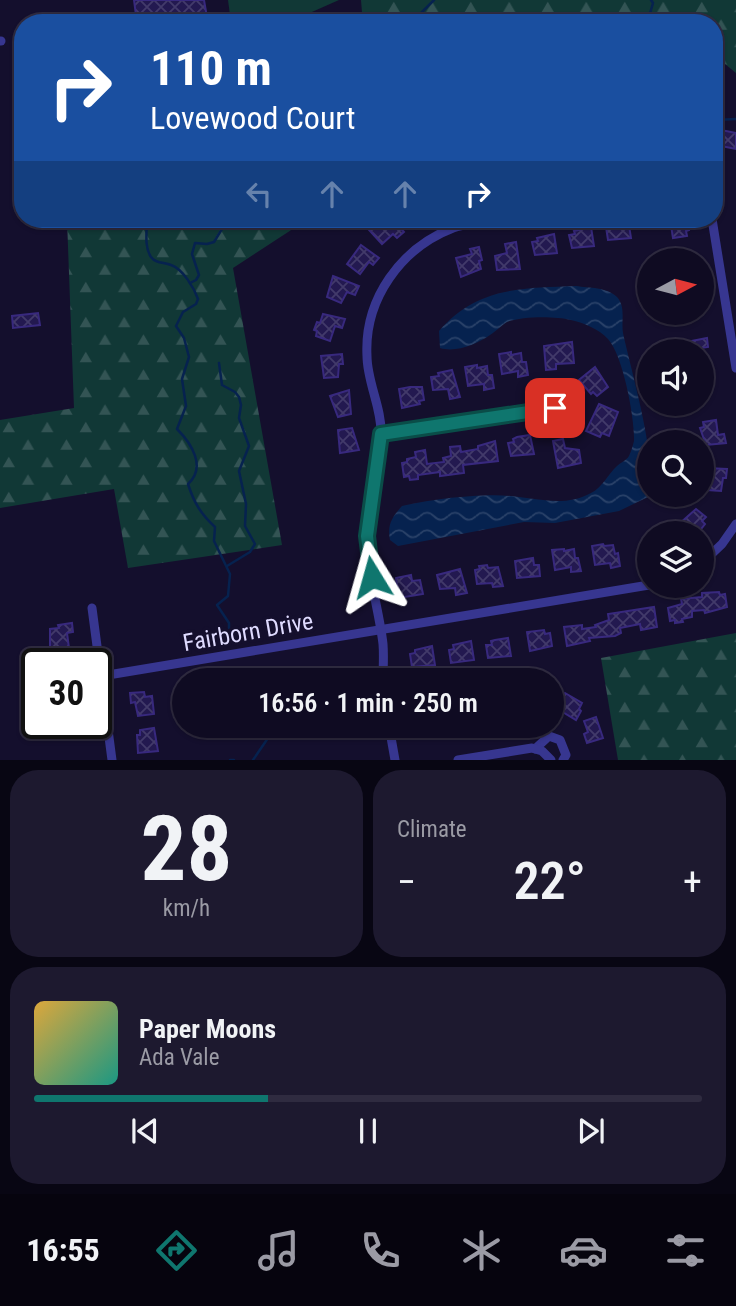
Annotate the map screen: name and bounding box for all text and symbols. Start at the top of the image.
text: 110 m [150,40,272,97]
icon: right [35,42,126,133]
text: Lovewood Court [150,99,355,137]
icon: left [240,175,278,213]
icon: ahead [313,175,351,213]
icon: ahead [386,175,424,213]
icon: right [459,175,497,213]
north arrow [637,248,714,326]
map controls [637,248,714,598]
button: sound [637,339,714,416]
pin [525,378,585,438]
icon: arrive [536,389,574,427]
button: search [637,430,714,507]
button: layers [637,521,714,598]
position arrow [335,540,409,614]
street label: Fairborn Drive [181,607,315,657]
speed limit sign: 30 [21,648,112,739]
text: 16:56 · 1 min · 250 m [258,688,478,718]
text: 28 [141,796,232,902]
text: Climate [397,816,467,843]
text: 22° [513,851,586,912]
text: − [397,860,416,904]
text: + [683,860,702,904]
text: km/h [163,895,210,922]
text: Paper Moons [139,1014,276,1044]
text: Ada Vale [139,1044,219,1071]
icon: previous [126,1112,164,1150]
icon: pause [349,1112,387,1150]
icon: next [572,1112,610,1150]
icon: directions [152,1226,201,1275]
icon: music [254,1226,303,1275]
icon: phone [356,1226,405,1275]
icon: climate [457,1226,506,1275]
icon: car [559,1226,608,1275]
icon: filters [661,1226,710,1275]
text: 16:55 [26,1231,100,1269]

